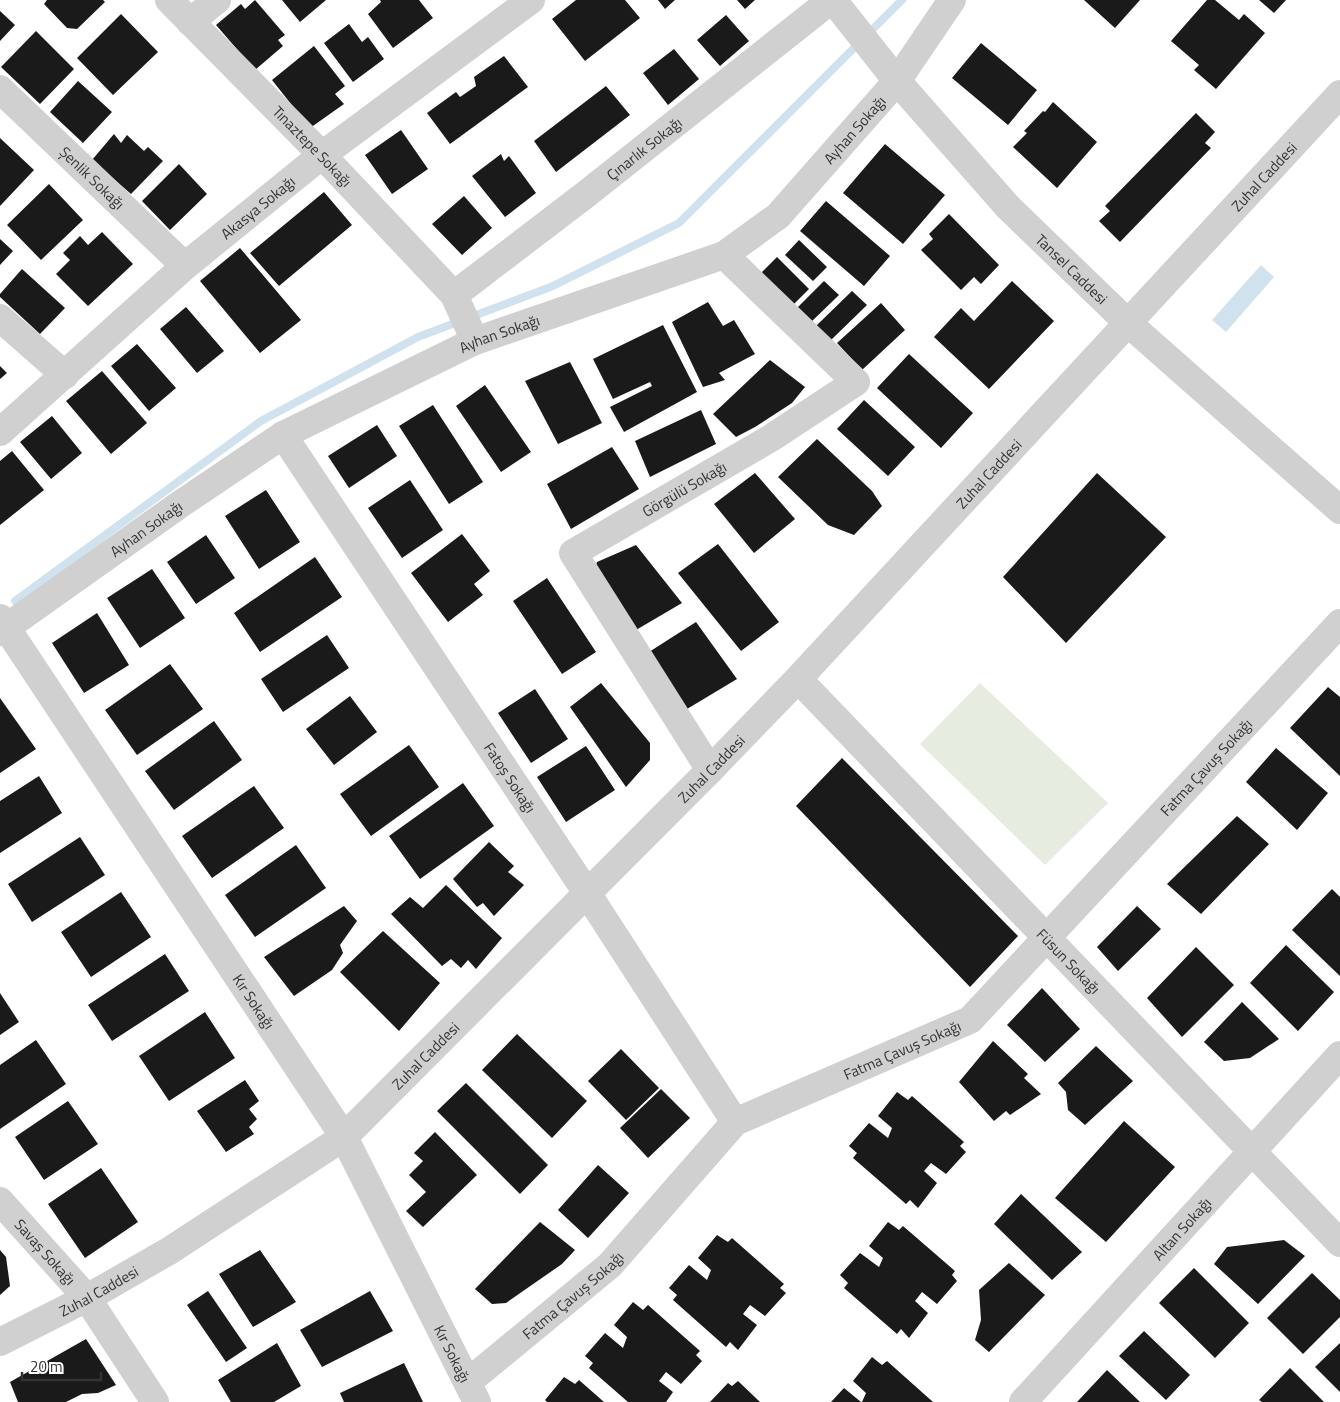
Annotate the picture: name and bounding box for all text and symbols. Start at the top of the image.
street label: Ayhan Sokağı [818,90,891,169]
street label: Tınaztepe Sokağı [268,100,358,192]
street label: Çınarlık Sokağı [601,111,687,186]
street label: Zuhal Caddesi [1225,136,1302,216]
street label: Şenlik Sokağı [55,141,130,214]
street label: Akasya Sokağı [215,170,300,244]
street label: Tansel Caddesi [1030,228,1113,309]
street label: Ayhan Sokağı [455,308,543,359]
street label: Zuhal Caddesi [950,433,1027,513]
street label: Görgülü Sokağı [637,455,731,522]
street label: Ayhan Sokağı [105,494,187,562]
street label: Fatma Çavuş Sokağı [1154,713,1257,821]
street label: Zuhal Caddesi [672,729,750,808]
street label: Fatoş Sokağı [479,738,542,817]
street label: Füsun Sokağı [1032,923,1106,999]
street label: Kır Sokağı [227,969,281,1034]
street label: Fatma Çavuş Sokağı [839,1014,965,1085]
street label: Zuhal Caddesi [386,1016,464,1095]
street label: Altan Sokağı [1147,1192,1216,1265]
street label: Savaş Sokağı [9,1213,81,1290]
street label: Fatma Çavuş Sokağı [517,1246,629,1345]
street label: Zuhal Caddesi [55,1260,142,1322]
street label: Kır Sokağı [429,1321,477,1387]
scale bar [22,1350,101,1382]
text: 20 m [30,1355,63,1378]

